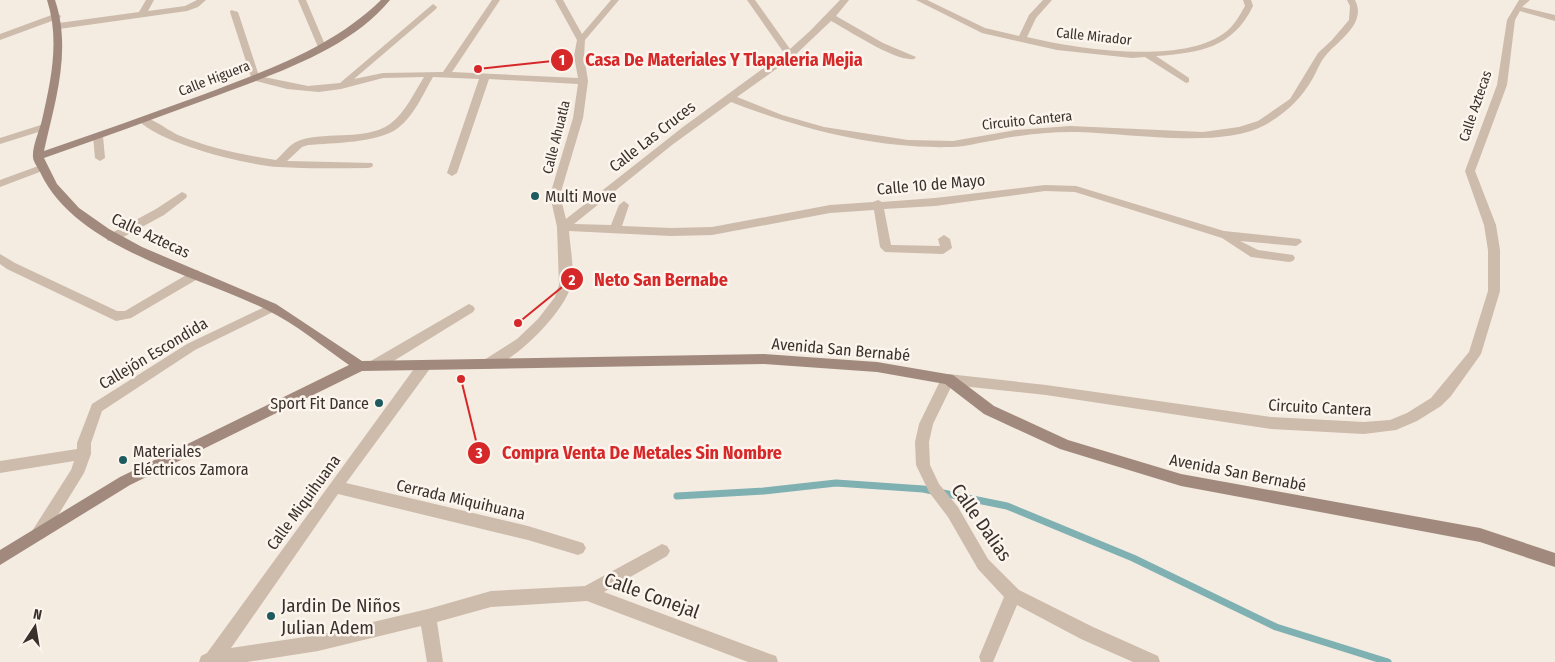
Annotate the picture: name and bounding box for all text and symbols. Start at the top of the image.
street label: Calle Mirador [1055,24,1133,49]
callout: Casa De Materiales Y Tlapaleria Mejia [550,44,872,77]
text: Casa De Materiales Y Tlapaleria Mejia [585,49,863,71]
text: 1 [559,51,565,69]
street label: Calle Higuera [176,57,252,100]
street label: Calle Aztecas [1455,68,1496,144]
street label: Calle Las Cruces [605,97,699,176]
street label: Calle Ahuatla [539,99,574,176]
street label: Circuito Cantera [981,107,1073,134]
street label: Calle 10 de Mayo [876,170,986,199]
place label: Multi Move [545,187,617,206]
marker: Multi Move [529,190,541,202]
street label: Calle Aztecas [108,209,193,262]
callout: Neto San Bernabe [559,263,738,296]
text: Neto San Bernabe [594,269,728,291]
text: 2 [568,271,576,289]
street label: Callejón Escondida [96,313,211,393]
street label: Avenida San Bernabé [771,334,911,365]
place label: Sport Fit Dance [270,394,369,413]
street label: Circuito Cantera [1268,395,1372,420]
marker: Sport Fit Dance [373,397,385,409]
callout: Compra Venta De Metales Sin Nombre [467,436,792,469]
place label: Materiales Eléctricos Zamora [133,442,249,479]
text: Compra Venta De Metales Sin Nombre [502,442,782,464]
text: 3 [474,444,483,462]
street label: Avenida San Bernabé [1168,450,1308,495]
street label: Calle Miquihuana [263,451,344,554]
marker: Materiales Eléctricos Zamora [117,454,129,466]
street label: Cerrada Miquihuana [395,475,527,524]
street label: Calle Dalias [947,479,1017,566]
street label: Calle Conejal [601,568,703,623]
place label: Jardin De Niños Julian Adem [281,594,400,639]
north arrow [10,602,60,652]
text: N [32,606,43,624]
marker: Jardin De Niños Julian Adem [265,610,277,622]

